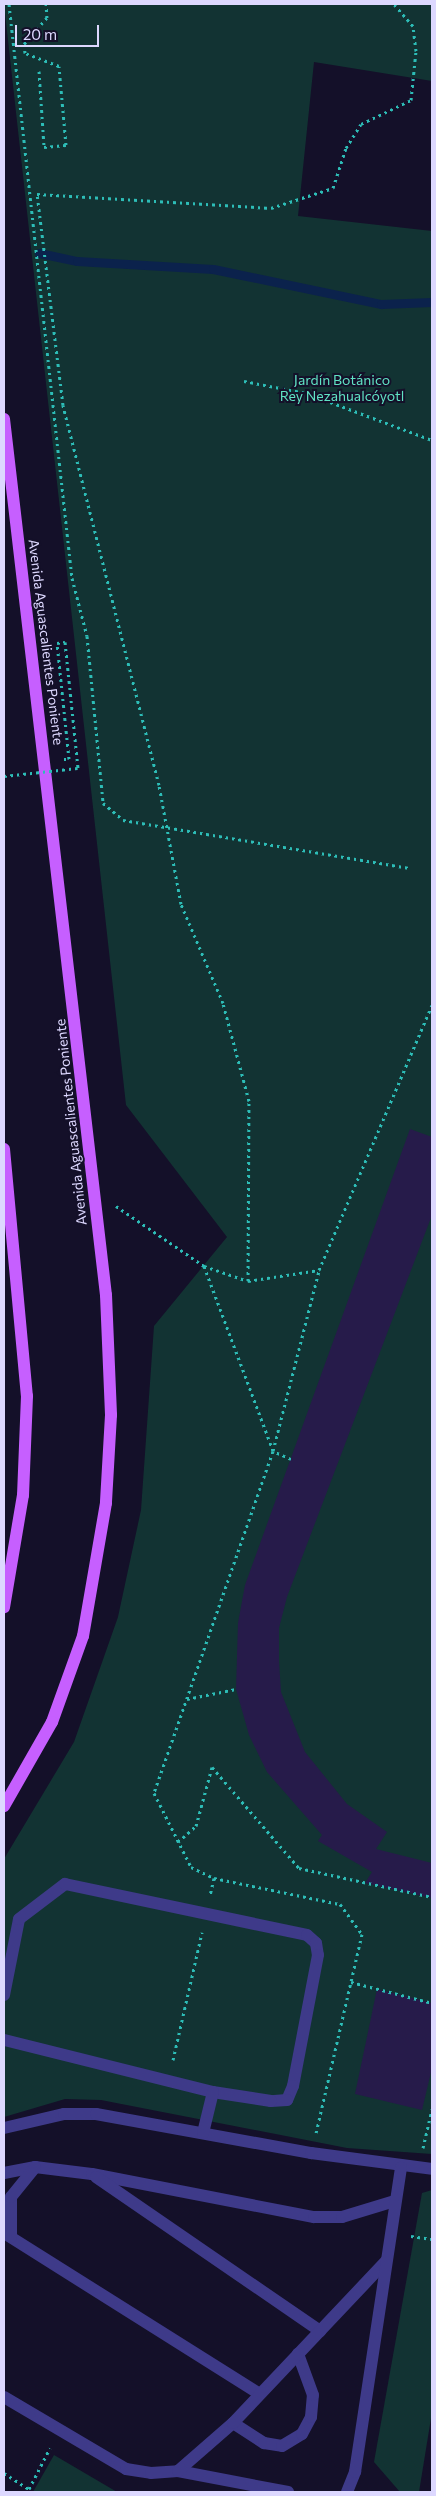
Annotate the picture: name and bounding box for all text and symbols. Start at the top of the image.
scale bar [18,15,101,47]
text: 20 m [23,25,57,43]
park label: Jardín Botánico Rey Nezahualcóyotl [280,372,404,404]
street label: Avenida Aguascalientes Poniente [25,538,67,746]
street label: Avenida Aguascalientes Poniente [52,1018,90,1226]

